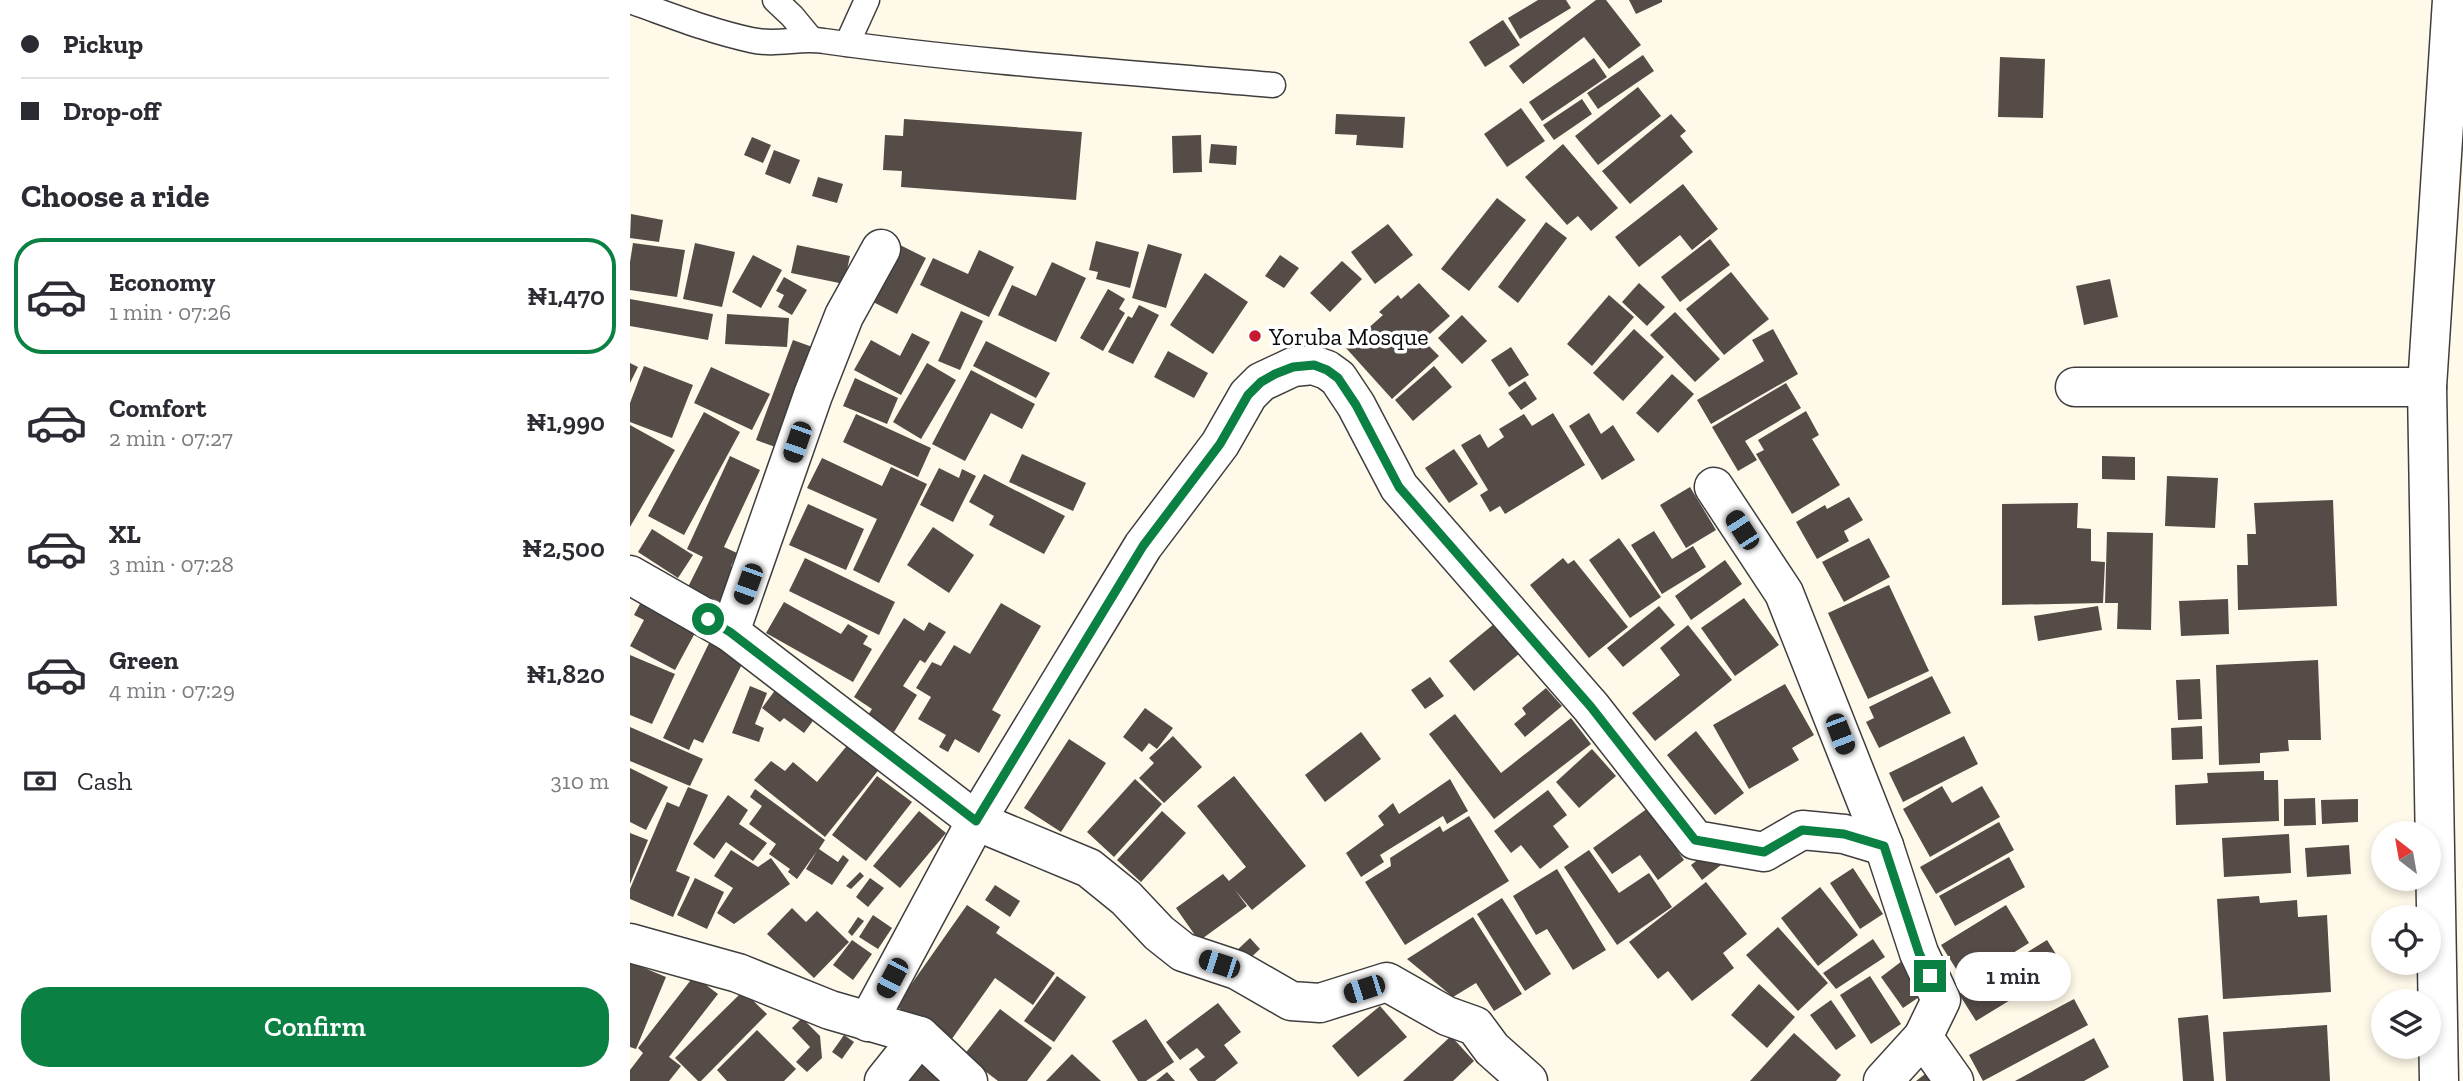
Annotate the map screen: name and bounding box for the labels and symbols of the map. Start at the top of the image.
place label: Yoruba Mosque [1268,322,1429,351]
marker: Yoruba Mosque [1247,328,1263,344]
car [781,419,814,465]
car [1722,507,1763,553]
car [731,561,766,607]
route start [692,603,724,635]
car [1823,711,1858,757]
north arrow [2371,821,2441,891]
car [1196,948,1243,980]
callout: 1 min [1954,951,2070,1000]
car [873,955,912,1001]
route end [1914,960,1946,992]
car [1341,973,1388,1005]

